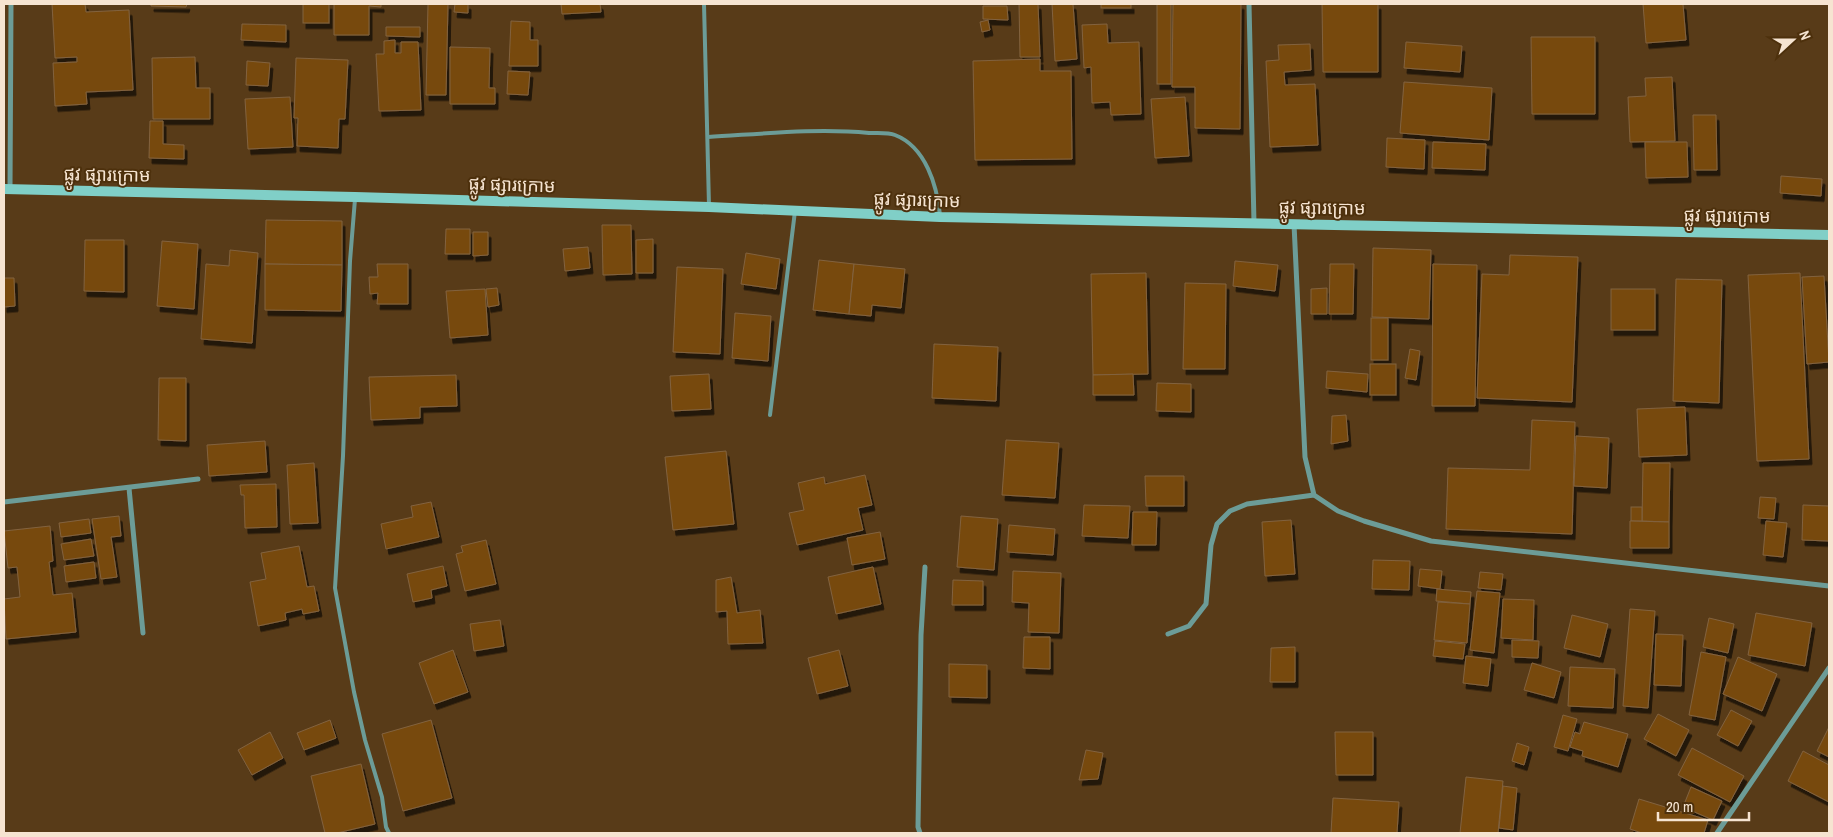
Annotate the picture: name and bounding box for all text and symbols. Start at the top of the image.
north arrow [1768,15,1818,65]
text: N [1795,28,1815,42]
street label: ផ្លូវ ផ្សារក្រោម [63,161,151,192]
street label: ផ្លូវ ផ្សារក្រោម [468,170,556,203]
street label: ផ្លូវ ផ្សារក្រោម [873,185,961,218]
street label: ផ្លូវ ផ្សារក្រោម [1278,194,1366,225]
street label: ផ្លូវ ផ្សារក្រោម [1683,202,1771,233]
scale bar [1658,790,1749,822]
text: 20 m [1666,796,1693,817]

